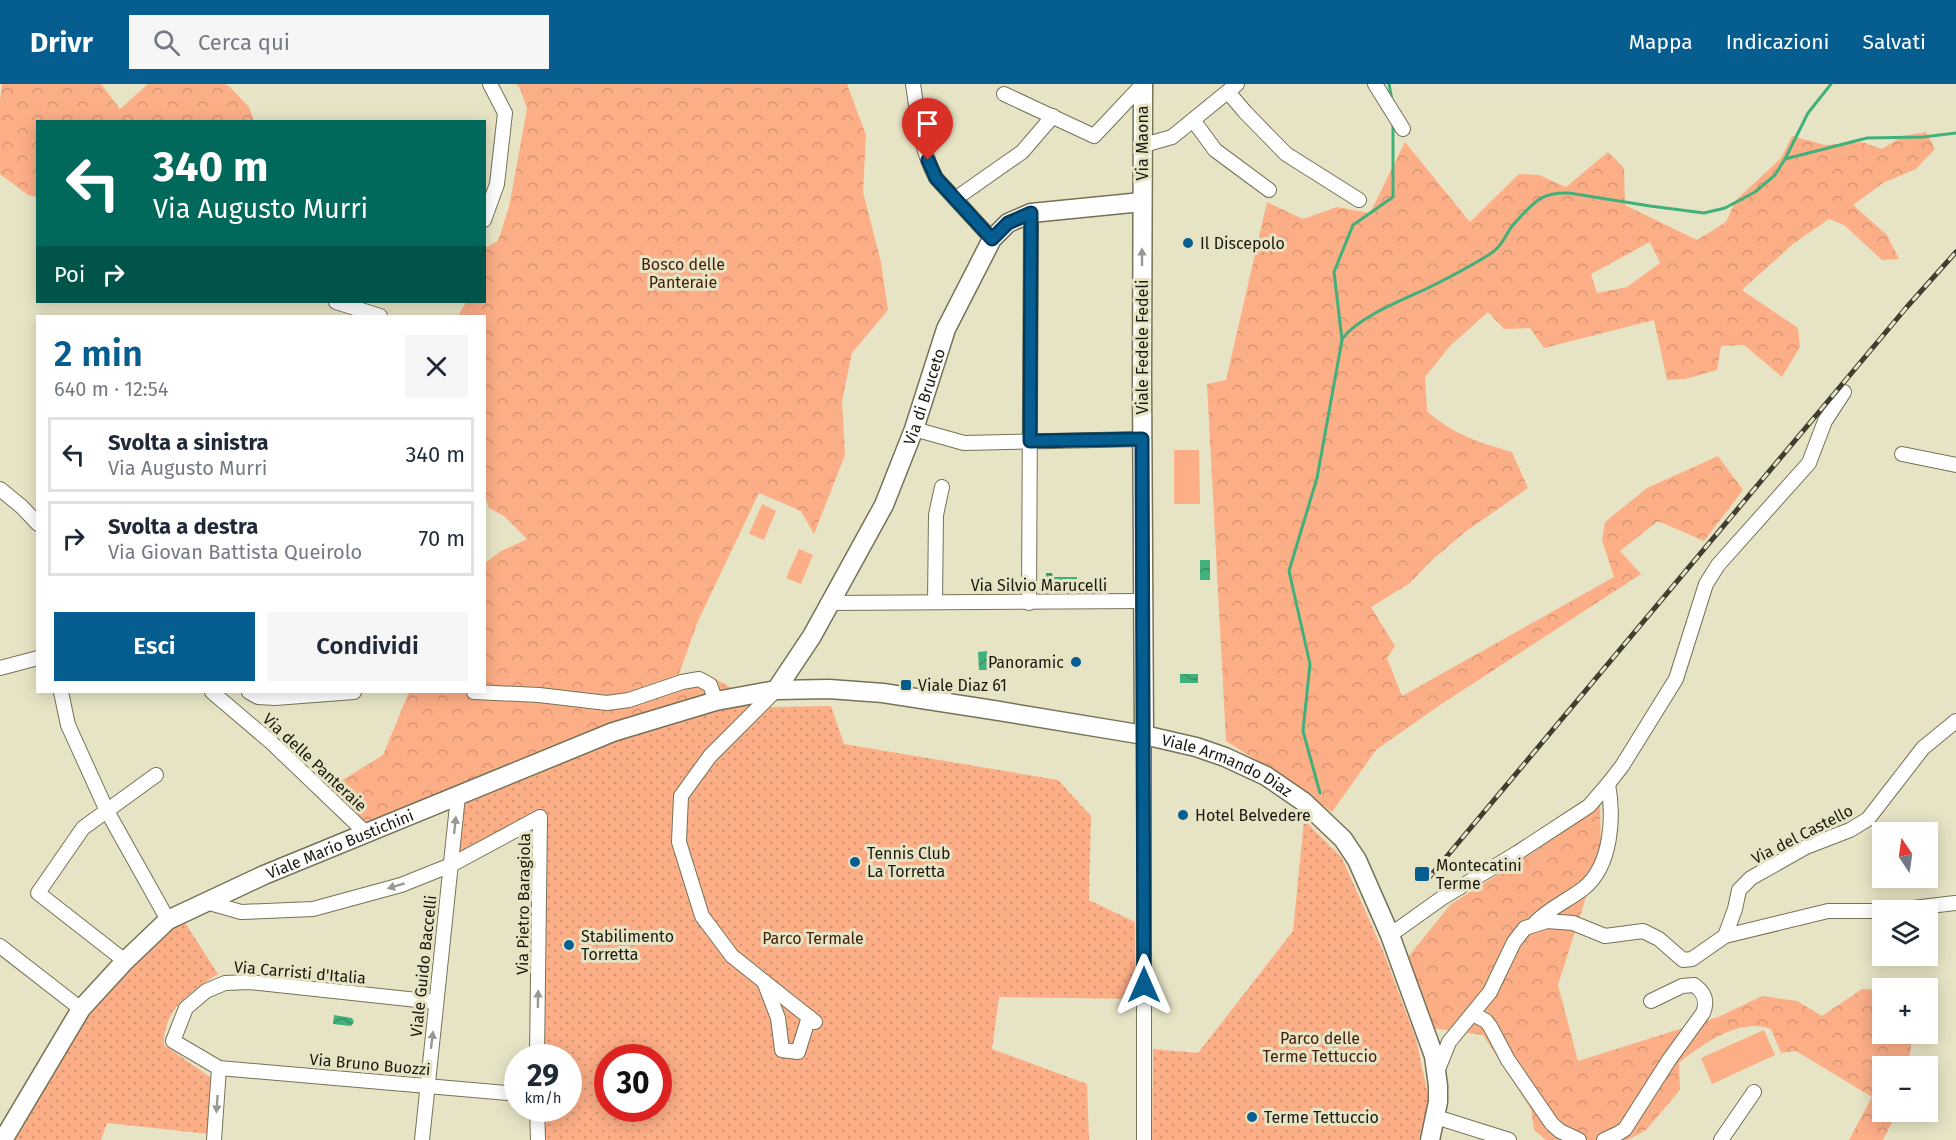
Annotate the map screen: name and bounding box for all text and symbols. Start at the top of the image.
search box [129,15,549,69]
text: Drivr [30,26,93,59]
icon: search [150,26,183,59]
text: Cerca qui [198,29,290,56]
text: Mappa [1629,29,1693,55]
text: Indicazioni [1726,29,1829,55]
text: Salvati [1862,29,1926,55]
pin [902,98,953,160]
street label: Via Maona [1133,106,1152,180]
icon: arrive [911,107,944,140]
text: 340 m [153,142,269,192]
icon: left [54,144,132,222]
text: Via Augusto Murri [153,193,368,225]
place label: Il Discepolo [1200,234,1285,253]
marker: Il Discepolo [1181,236,1195,250]
one-way arrow [1137,247,1147,266]
park label: Bosco delle Panteraie [641,255,725,292]
icon: right [97,258,130,291]
text: Poi [54,261,85,288]
street label: Viale Fedele Fedeli [1133,280,1152,414]
text: 2 min [54,332,143,376]
button: close [405,335,468,398]
street label: Via di Bruceto [900,346,949,448]
text: 640 m · 12:54 [54,377,168,401]
text: Svolta a sinistra [108,429,269,456]
icon: left [57,438,90,471]
text: 340 m [405,441,465,468]
text: Via Augusto Murri [108,456,267,480]
text: Svolta a destra [108,513,258,540]
icon: right [57,522,90,555]
text: 70 m [419,525,465,552]
text: Via Giovan Battista Queirolo [108,540,362,564]
street label: Via Silvio Marucelli [971,576,1107,595]
button: Esci [54,612,255,681]
button: Condividi [267,612,468,681]
place label: Panoramic [988,653,1064,672]
marker: Panoramic [1069,655,1083,669]
place label: Viale Diaz 61 [918,676,1007,695]
marker: Viale Diaz 61 [899,678,913,692]
street label: Via delle Panteraie [259,709,371,815]
street label: Viale Armando Diaz [1160,730,1296,801]
street label: Via del Castello [1748,801,1856,868]
street label: Viale Mario Bustichini [264,806,416,883]
place label: Hotel Belvedere [1195,806,1311,825]
marker: Hotel Belvedere [1176,808,1190,822]
one-way arrow [450,816,460,835]
north arrow [1872,822,1938,888]
map controls [1872,822,1938,1122]
street label: Via Pietro Baragiola [513,833,534,975]
place label: Tennis Club La Torretta [867,844,950,881]
marker: Tennis Club La Torretta [848,855,862,869]
place label: Montecatini Terme [1436,856,1522,893]
marker: Montecatini Terme [1413,865,1431,883]
one-way arrow [387,882,405,891]
street label: Viale Guido Baccelli [407,894,440,1038]
button: layers [1872,900,1938,966]
place label: Stabilimento Torretta [581,927,674,964]
park label: Parco Termale [762,929,864,948]
marker: Stabilimento Torretta [562,938,576,952]
position arrow [1112,953,1176,1017]
street label: Via Carristi d'Italia [233,957,367,988]
button: + [1872,978,1938,1044]
one-way arrow [533,990,543,1009]
park label: Parco delle Terme Tettuccio [1263,1029,1377,1066]
one-way arrow [427,1030,437,1049]
speed limit sign: 30 [594,1044,672,1122]
street label: Via Bruno Buozzi [309,1050,431,1079]
button: − [1872,1056,1938,1122]
text: 29 [527,1058,559,1094]
text: km/h [524,1089,562,1107]
one-way arrow [212,1094,222,1113]
place label: Terme Tettuccio [1264,1108,1379,1127]
marker: Terme Tettuccio [1245,1110,1259,1124]

